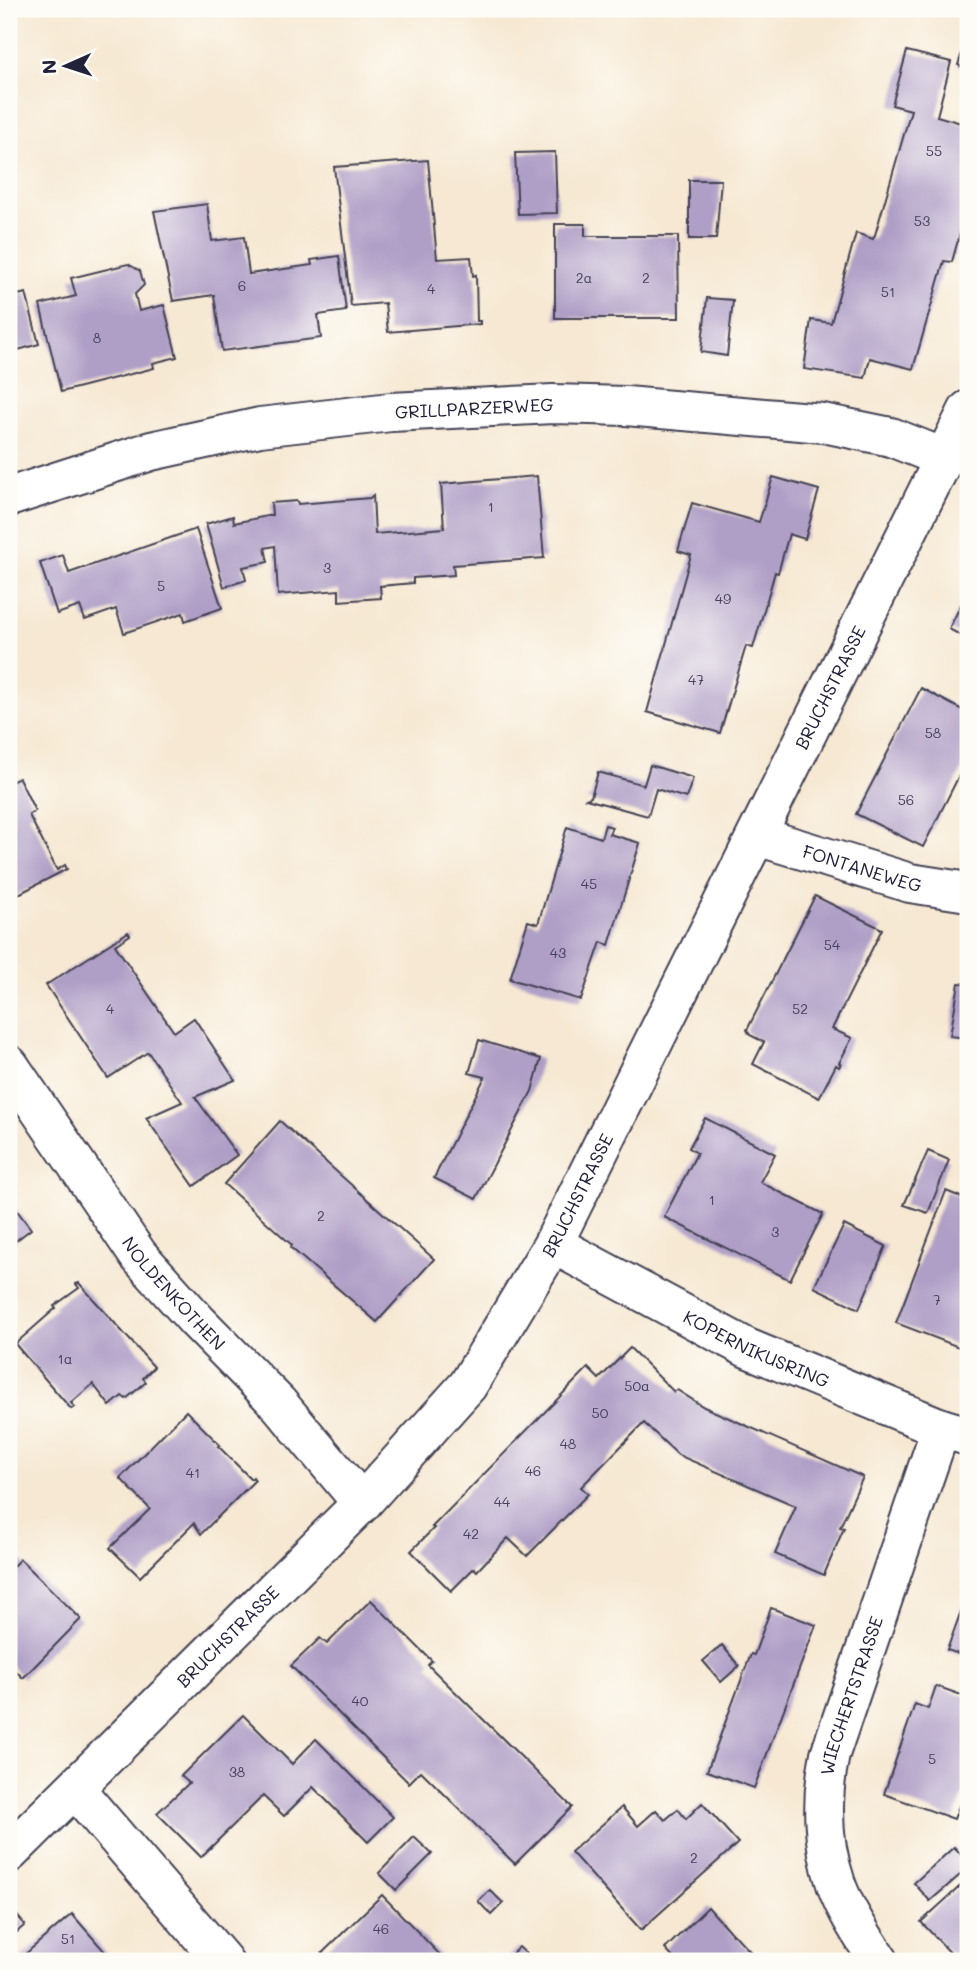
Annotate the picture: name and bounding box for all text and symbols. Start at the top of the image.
north arrow [32,32,102,102]
text: N [36,59,61,75]
house number: 55 [926,141,942,160]
house number: 53 [914,211,930,230]
house number: 2a [576,268,592,287]
house number: 2 [642,268,650,287]
house number: 6 [238,276,246,295]
house number: 4 [427,279,436,298]
house number: 51 [881,282,895,301]
house number: 8 [93,328,101,347]
street label: GRILLPARZERWEG [394,392,554,424]
house number: 1 [488,497,494,516]
house number: 3 [323,558,331,577]
house number: 5 [157,576,165,595]
house number: 49 [715,589,731,608]
street label: BRUCHSTRASSE [789,622,871,753]
house number: 47 [688,670,704,689]
house number: 58 [925,723,941,742]
house number: 56 [898,790,914,809]
street label: FONTANEWEG [800,839,923,897]
house number: 45 [581,874,597,893]
house number: 54 [824,935,841,954]
house number: 43 [550,943,566,962]
house number: 4 [106,999,115,1018]
house number: 52 [792,999,808,1018]
street label: BRUCHSTRASSE [536,1129,618,1261]
house number: 1 [709,1190,715,1209]
house number: 2 [317,1206,325,1225]
house number: 3 [771,1222,779,1241]
street label: NOLDENKOTHEN [117,1232,231,1355]
house number: 7 [933,1290,941,1309]
street label: KOPERNIKUSRING [679,1304,833,1393]
house number: 1a [58,1349,72,1368]
house number: 50a [624,1376,650,1395]
house number: 50 [592,1403,609,1422]
house number: 48 [560,1434,576,1453]
house number: 46 [525,1461,541,1480]
house number: 41 [186,1463,200,1482]
house number: 44 [494,1492,511,1511]
house number: 42 [463,1524,479,1543]
street label: BRUCHSTRASSE [171,1580,284,1692]
street label: WIECHERTSTRASSE [814,1613,888,1777]
house number: 40 [352,1691,369,1710]
house number: 5 [928,1749,936,1768]
house number: 38 [229,1762,245,1781]
house number: 2 [690,1848,698,1867]
house number: 46 [373,1919,389,1938]
house number: 51 [61,1929,75,1948]

